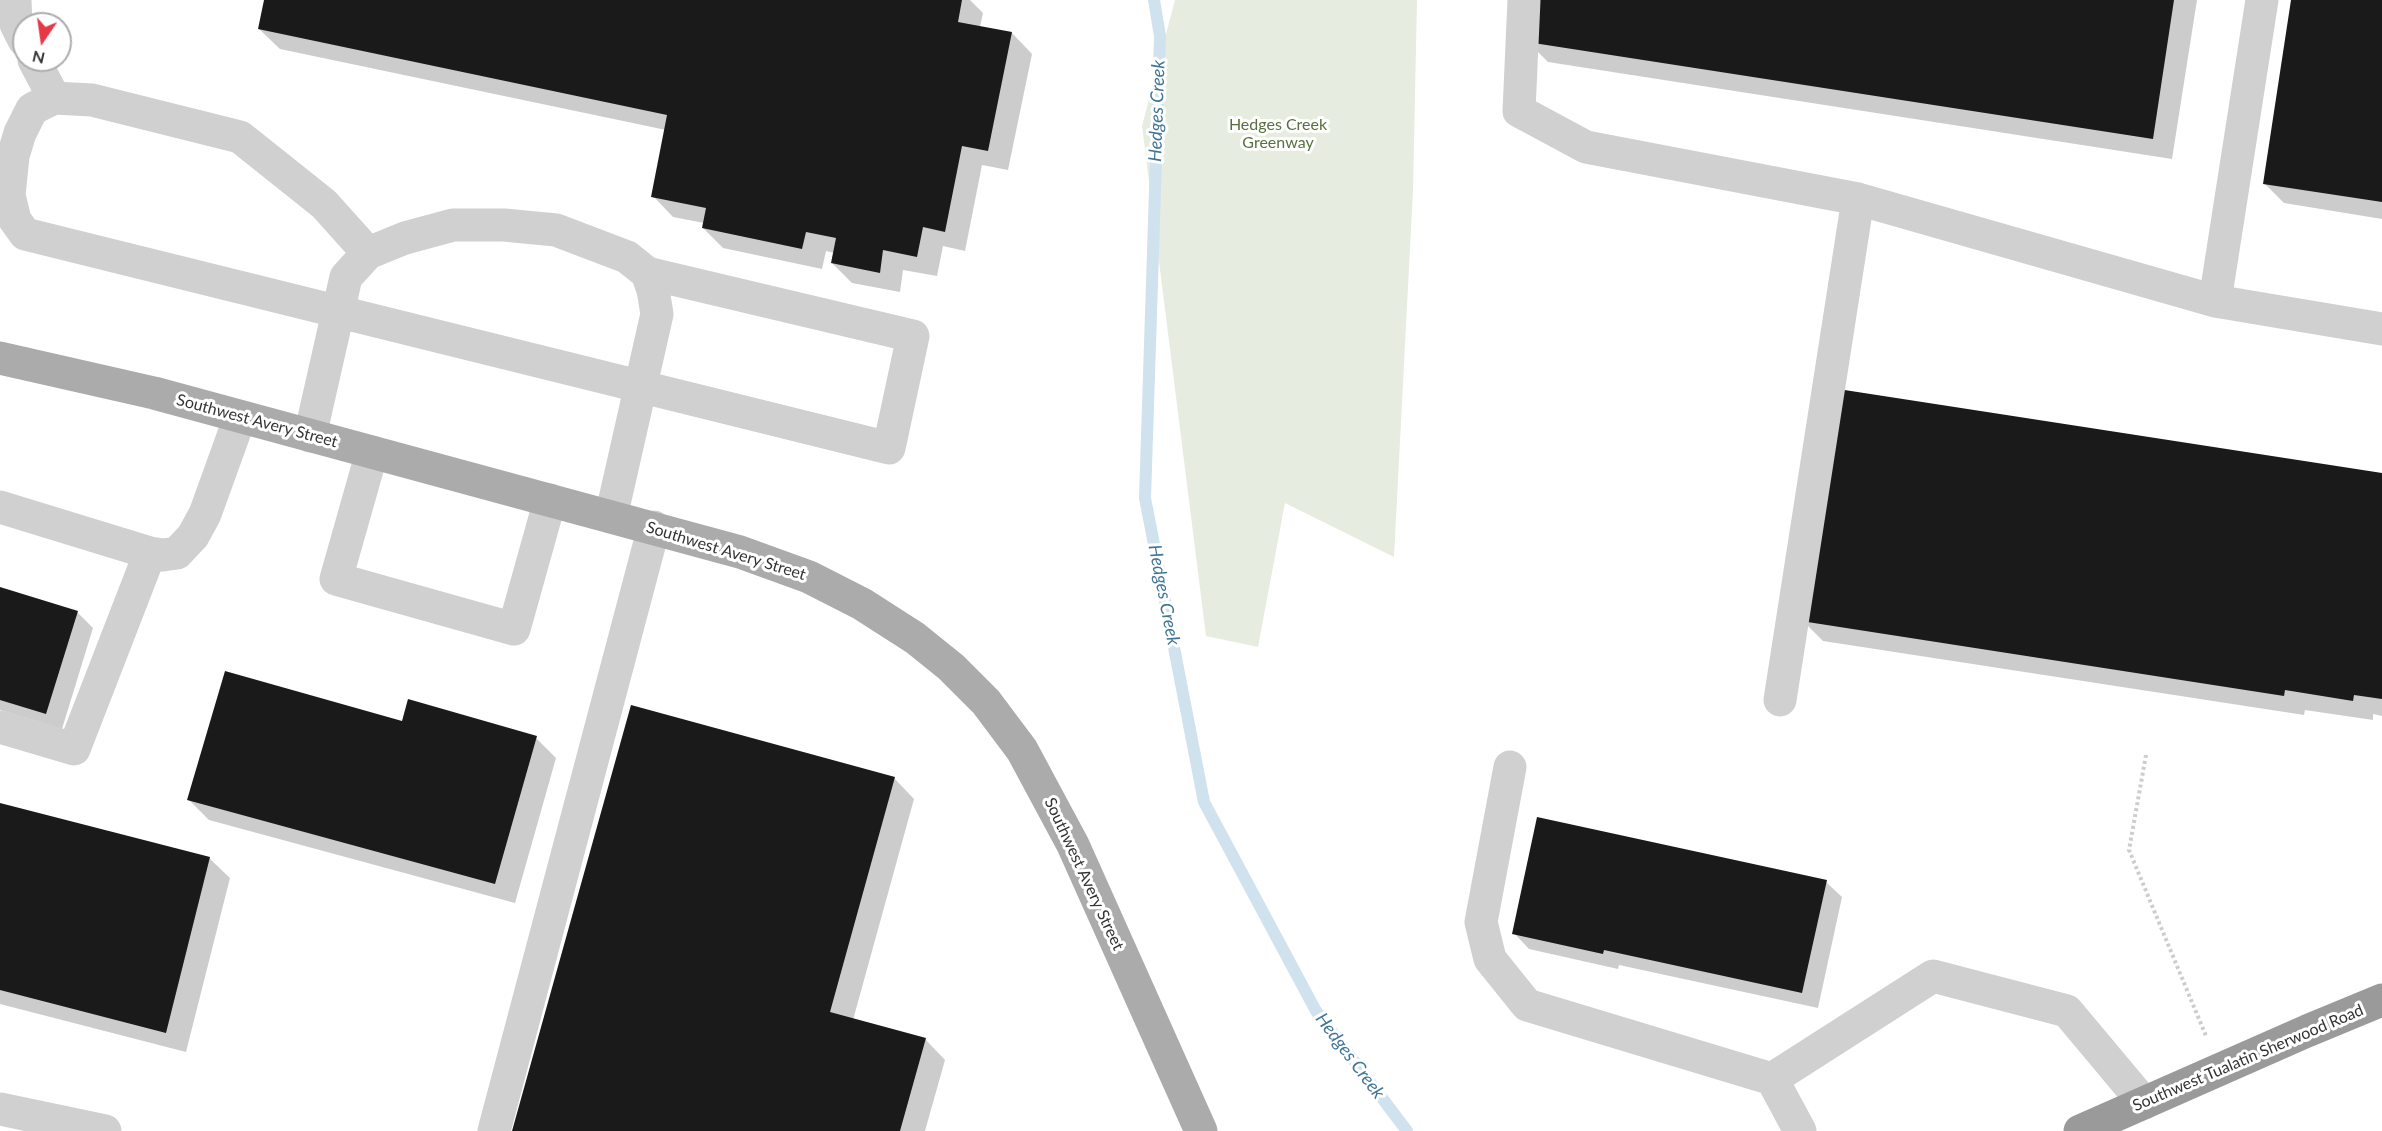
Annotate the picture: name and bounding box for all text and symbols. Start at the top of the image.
north arrow [12,12,72,72]
text: N [30,47,46,69]
water label: Hedges Creek [1144,60,1170,162]
park label: Hedges Creek Greenway [1229,115,1327,153]
street label: Southwest Avery Street [174,390,340,452]
street label: Southwest Avery Street [644,518,808,584]
water label: Hedges Creek [1144,543,1184,647]
street label: Southwest Avery Street [1040,795,1128,953]
street label: Southwest Tualatin Sherwood Road [2130,1001,2366,1115]
water label: Hedges Creek [1311,1009,1389,1103]

